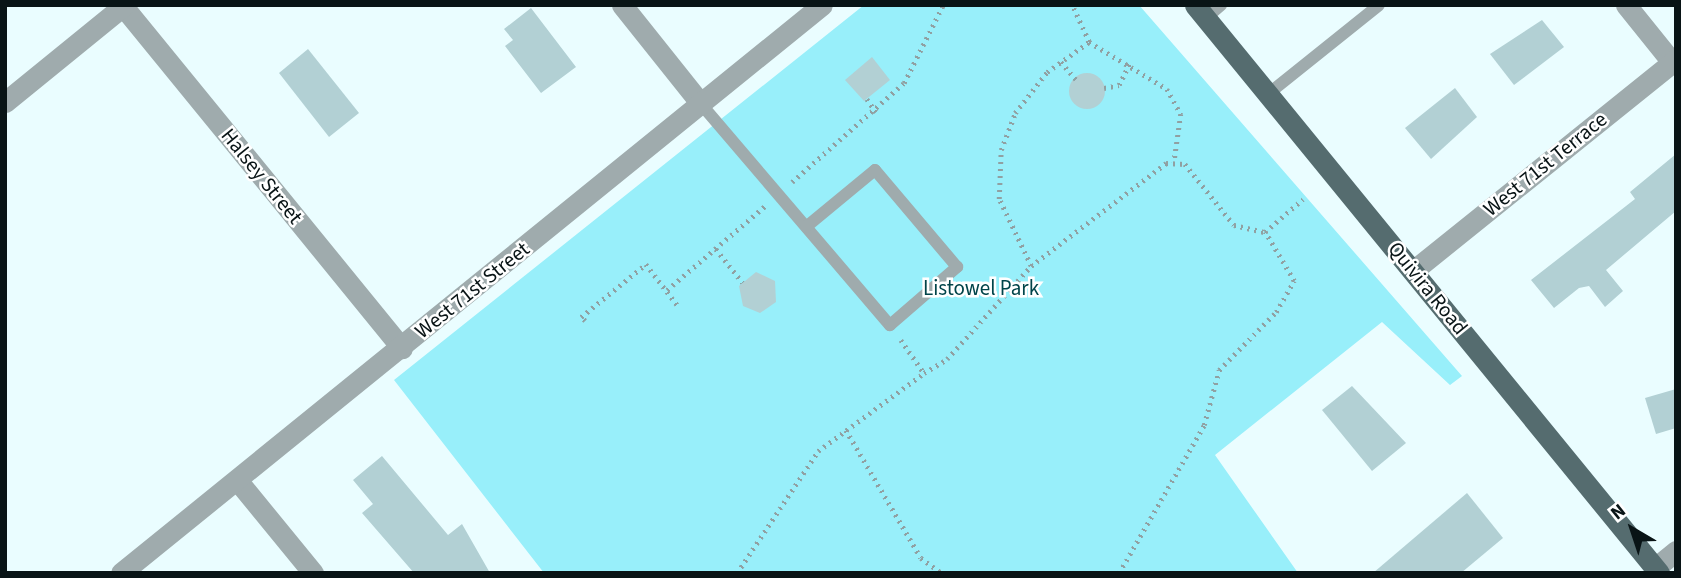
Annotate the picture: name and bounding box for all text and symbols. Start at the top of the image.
street label: West 71st Terrace [1478,106,1612,222]
street label: Halsey Street [216,123,308,229]
street label: West 71st Street [410,236,534,344]
street label: Quivira Road [1383,236,1473,340]
park label: Listowel Park [923,275,1039,301]
north arrow [1597,494,1667,564]
text: N [1605,498,1632,527]

